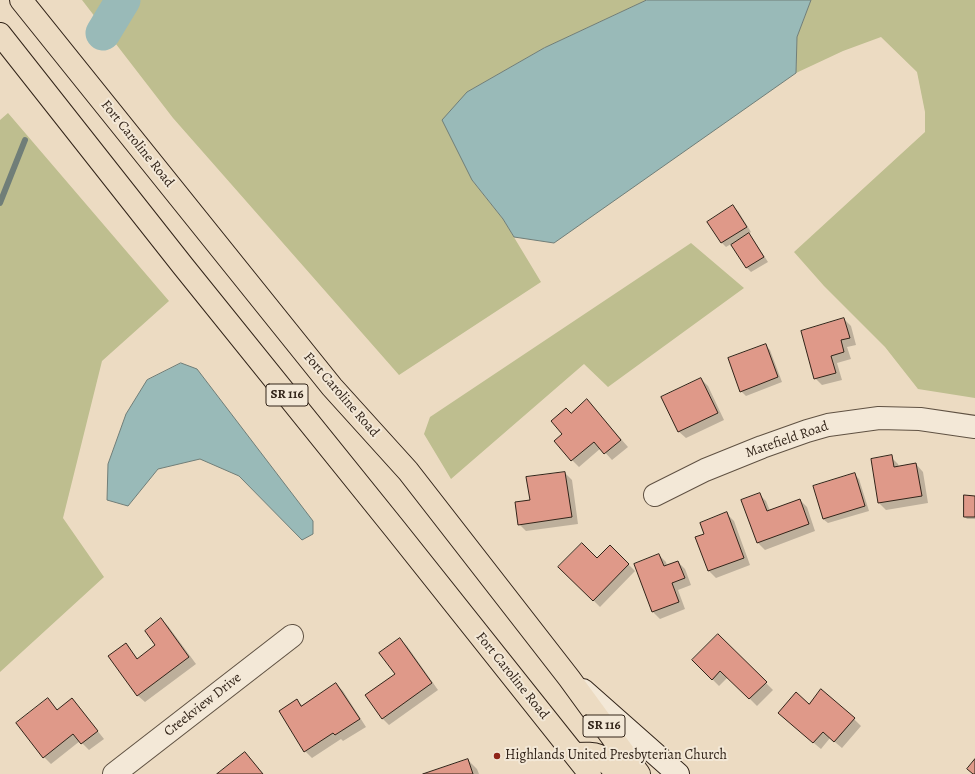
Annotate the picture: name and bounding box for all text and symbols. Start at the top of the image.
street label: Fort Caroline Road [97,97,177,191]
street label: Fort Caroline Road [300,349,382,441]
road number: SR 116 [266,384,308,406]
street label: Matefield Road [743,418,831,462]
street label: Fort Caroline Road [472,629,552,723]
street label: Creekview Drive [161,670,245,740]
road number: SR 116 [583,715,625,737]
place label: Highlands United Presbyterian Church [505,748,727,764]
marker: Highlands United Presbyterian Church [492,751,502,761]

